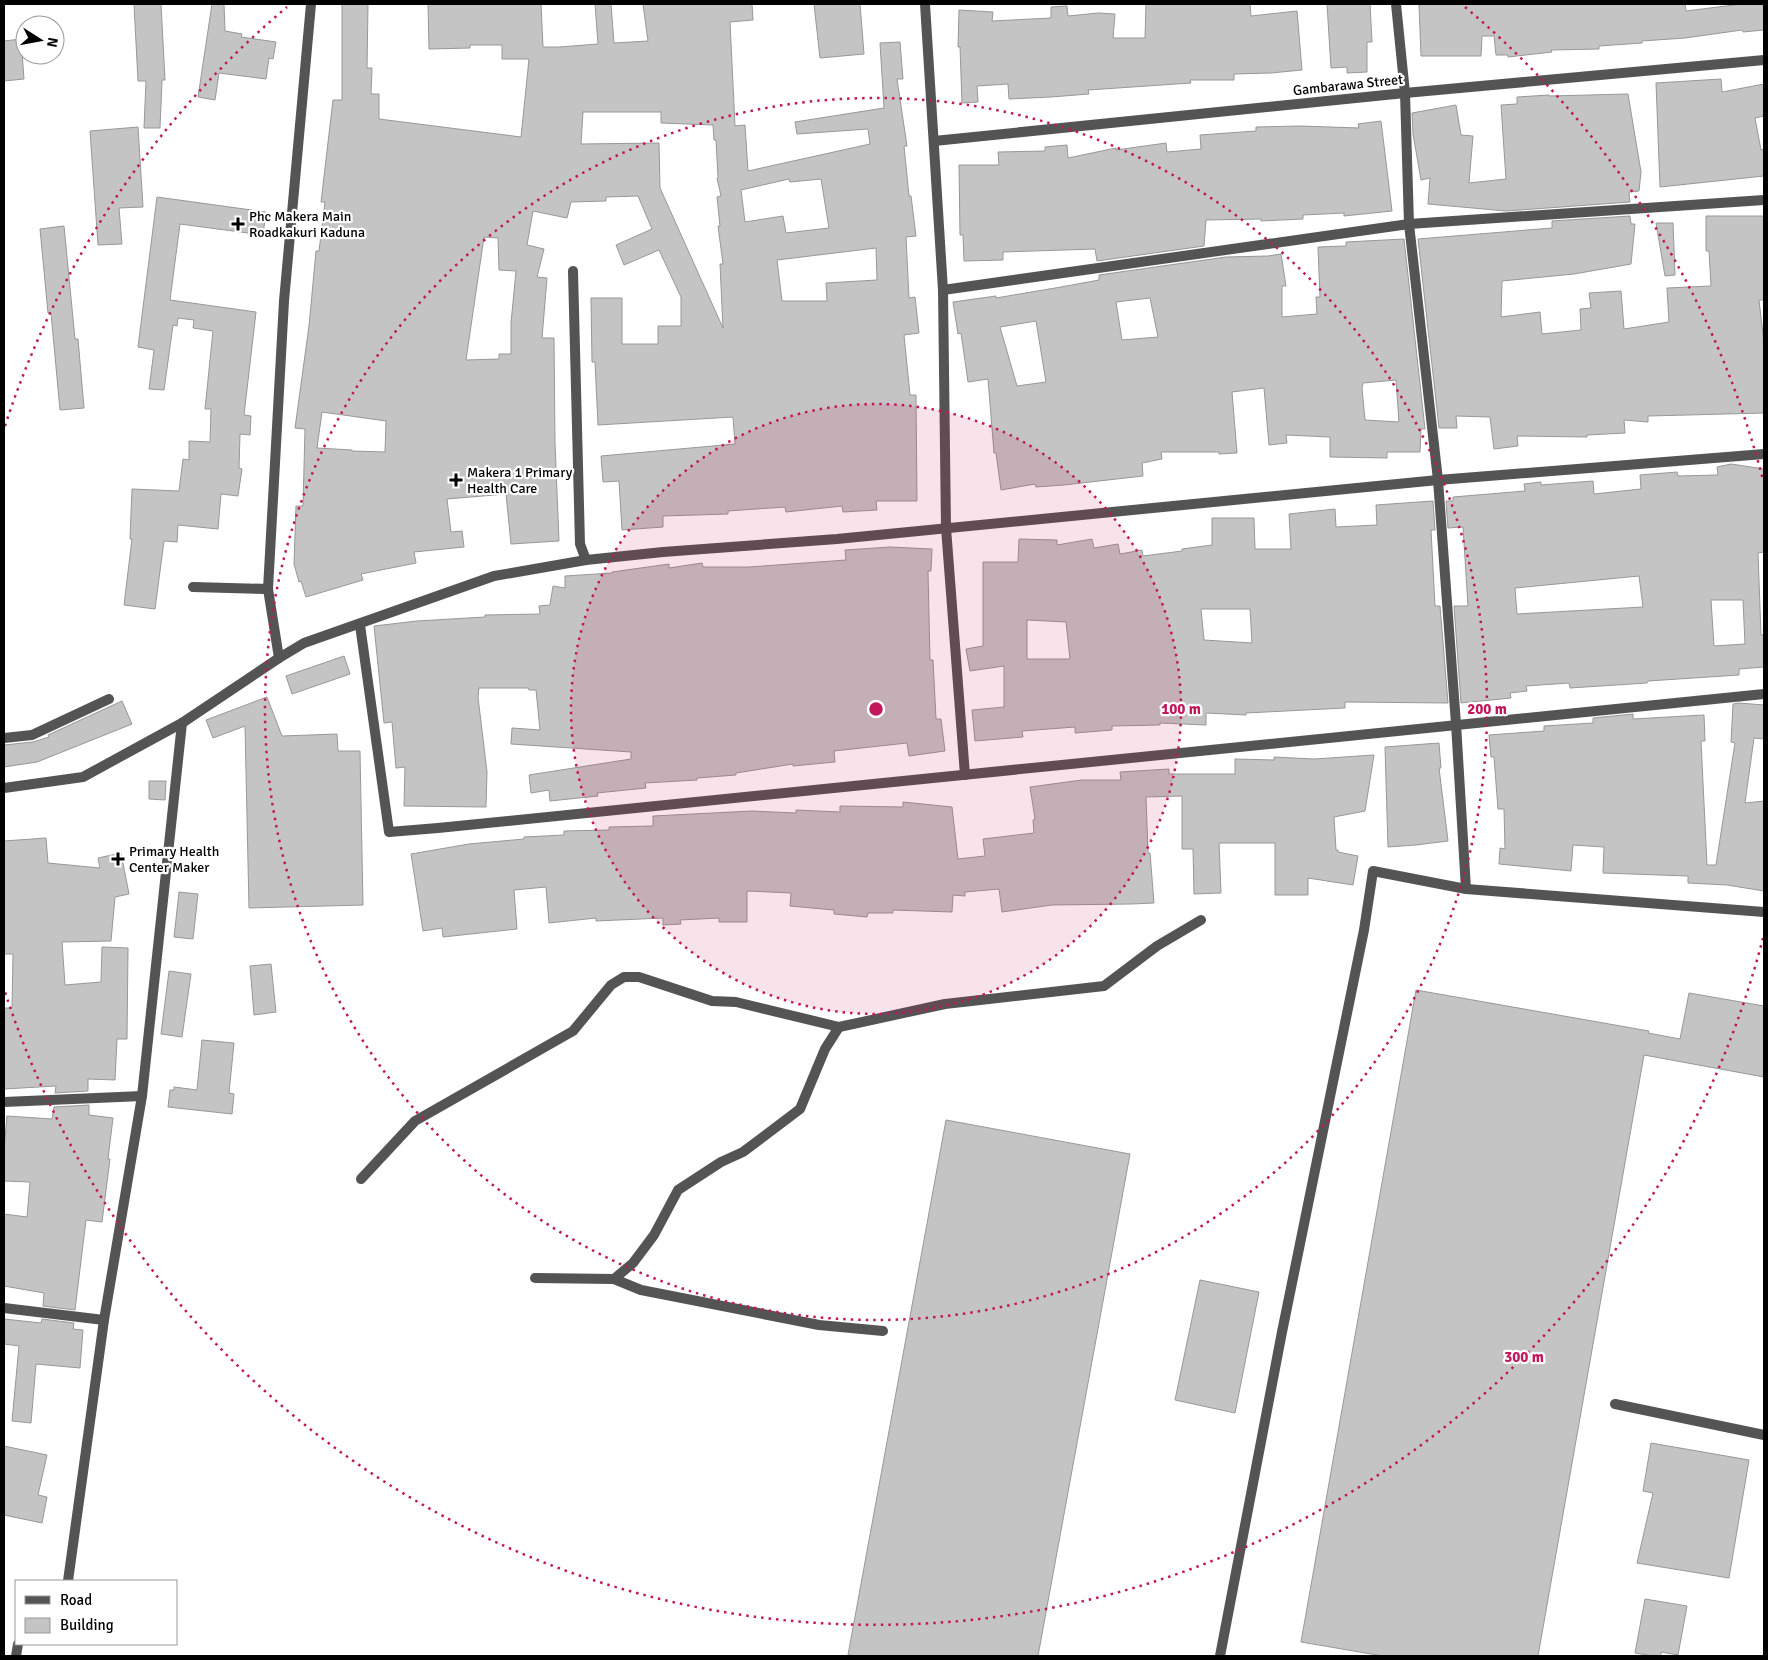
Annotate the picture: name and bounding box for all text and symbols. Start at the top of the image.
north arrow [15,15,65,65]
text: N [43,36,62,49]
street label: Gambarawa Street [1292,71,1404,99]
place label: Phc Makera Main Roadkakuri Kaduna [249,208,365,241]
marker: Phc Makera Main Roadkakuri Kaduna [231,217,245,231]
place label: Makera 1 Primary Health Care [467,464,573,497]
marker: Makera 1 Primary Health Care [449,473,463,487]
centre of rings [867,700,885,718]
text: 100 m [1161,700,1201,718]
text: 200 m [1467,700,1507,718]
place label: Primary Health Center Maker [129,843,219,876]
marker: Primary Health Center Maker [111,852,125,866]
text: 300 m [1504,1348,1544,1366]
legend [15,1580,178,1645]
text: Road [60,1591,92,1609]
text: Building [60,1616,114,1634]

